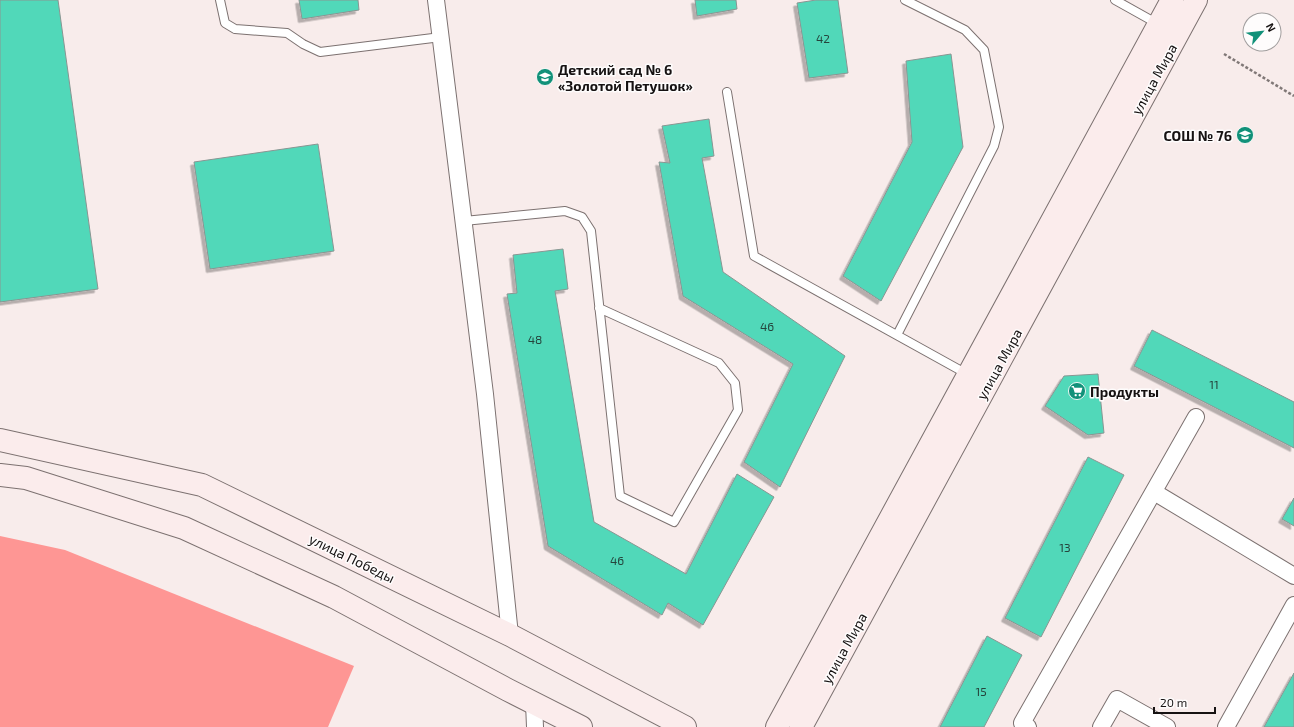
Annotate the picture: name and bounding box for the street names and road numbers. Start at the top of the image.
street label: улица Мира [1128,40,1180,118]
street label: улица Мира [973,325,1025,403]
street label: улица Победы [306,530,398,586]
street label: улица Мира [818,609,870,687]

